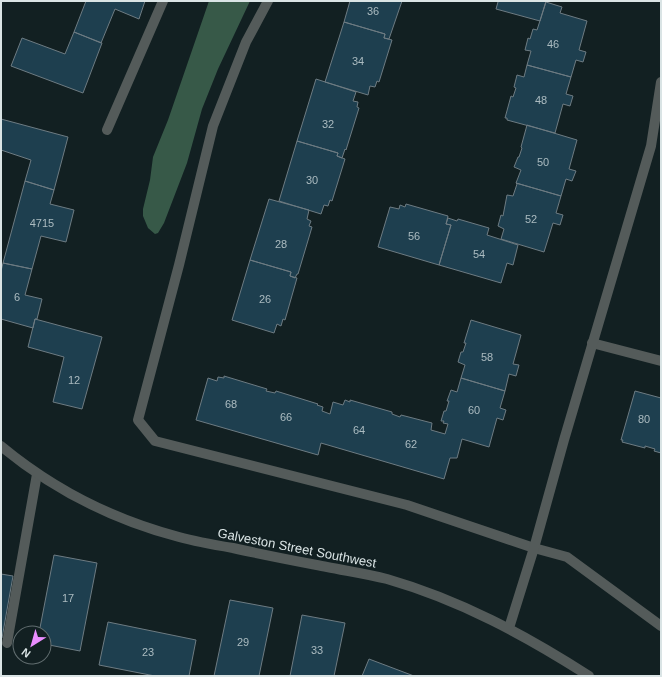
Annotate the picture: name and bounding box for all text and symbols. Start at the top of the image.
house number: 36 [367,5,379,17]
house number: 46 [547,38,559,50]
house number: 34 [352,55,364,67]
house number: 48 [535,94,547,106]
house number: 32 [322,118,334,130]
house number: 50 [537,156,549,168]
house number: 30 [306,174,318,186]
house number: 52 [525,213,537,225]
house number: 4715 [30,217,54,229]
house number: 56 [408,230,420,242]
house number: 28 [275,238,287,250]
house number: 54 [473,248,485,260]
house number: 6 [14,291,20,303]
house number: 26 [259,293,271,305]
house number: 58 [481,351,493,363]
house number: 12 [68,374,80,386]
house number: 68 [225,398,237,410]
house number: 60 [468,404,480,416]
house number: 66 [280,411,292,423]
house number: 80 [638,413,650,425]
house number: 64 [353,424,365,436]
house number: 62 [405,438,417,450]
street label: Galveston Street Southwest [216,525,378,571]
house number: 17 [62,592,74,604]
north arrow [12,625,52,665]
house number: 29 [237,636,249,648]
house number: 33 [311,644,323,656]
text: N [19,646,33,660]
house number: 23 [142,646,154,658]

